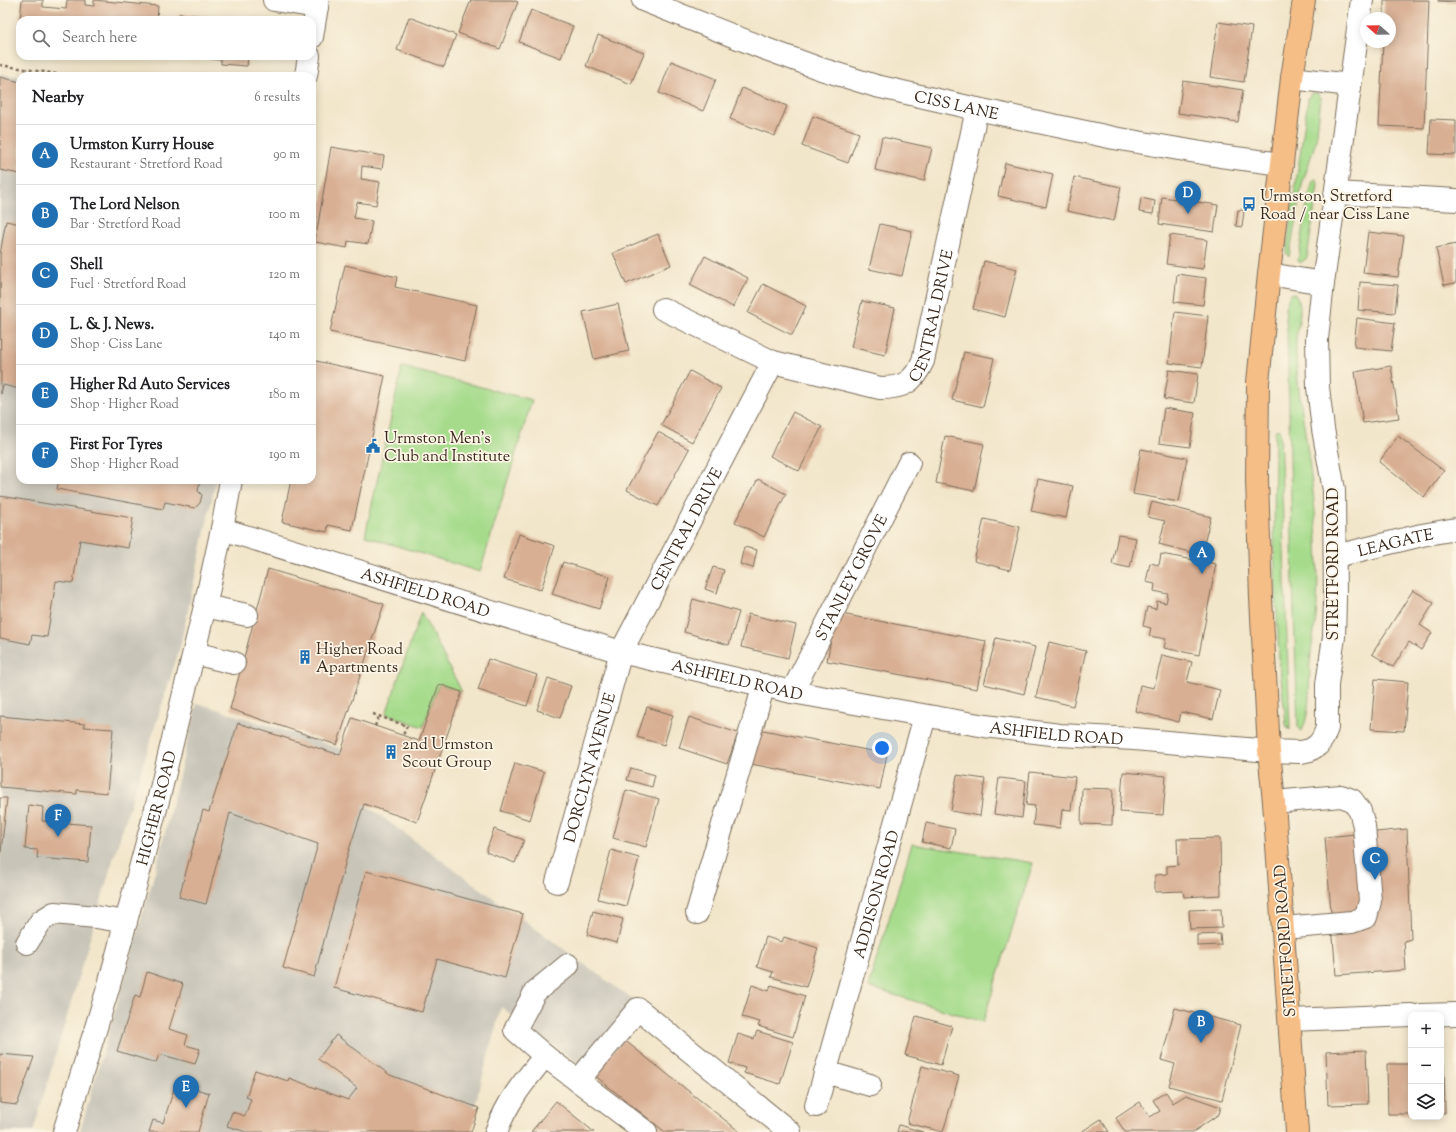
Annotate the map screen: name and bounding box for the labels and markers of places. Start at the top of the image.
pin: D [1175,181,1201,214]
place label: Urmston, Stretford Road / near Ciss Lane [1260,186,1410,227]
bus stop icon: Urmston, Stretford Road / near Ciss Lane [1241,196,1257,212]
place label: Urmston Men's Club and Institute [384,428,510,469]
public building icon: Urmston Men's Club and Institute [365,438,381,454]
pin: A [1189,541,1215,574]
place label: Higher Road Apartments [316,639,403,680]
building icon: Higher Road Apartments [297,649,313,665]
place label: 2nd Urmston Scout Group [402,734,494,775]
building icon: 2nd Urmston Scout Group [383,744,399,760]
pin: F [45,804,71,837]
pin: C [1362,847,1388,880]
pin: B [1188,1010,1214,1043]
pin: E [173,1075,199,1108]

